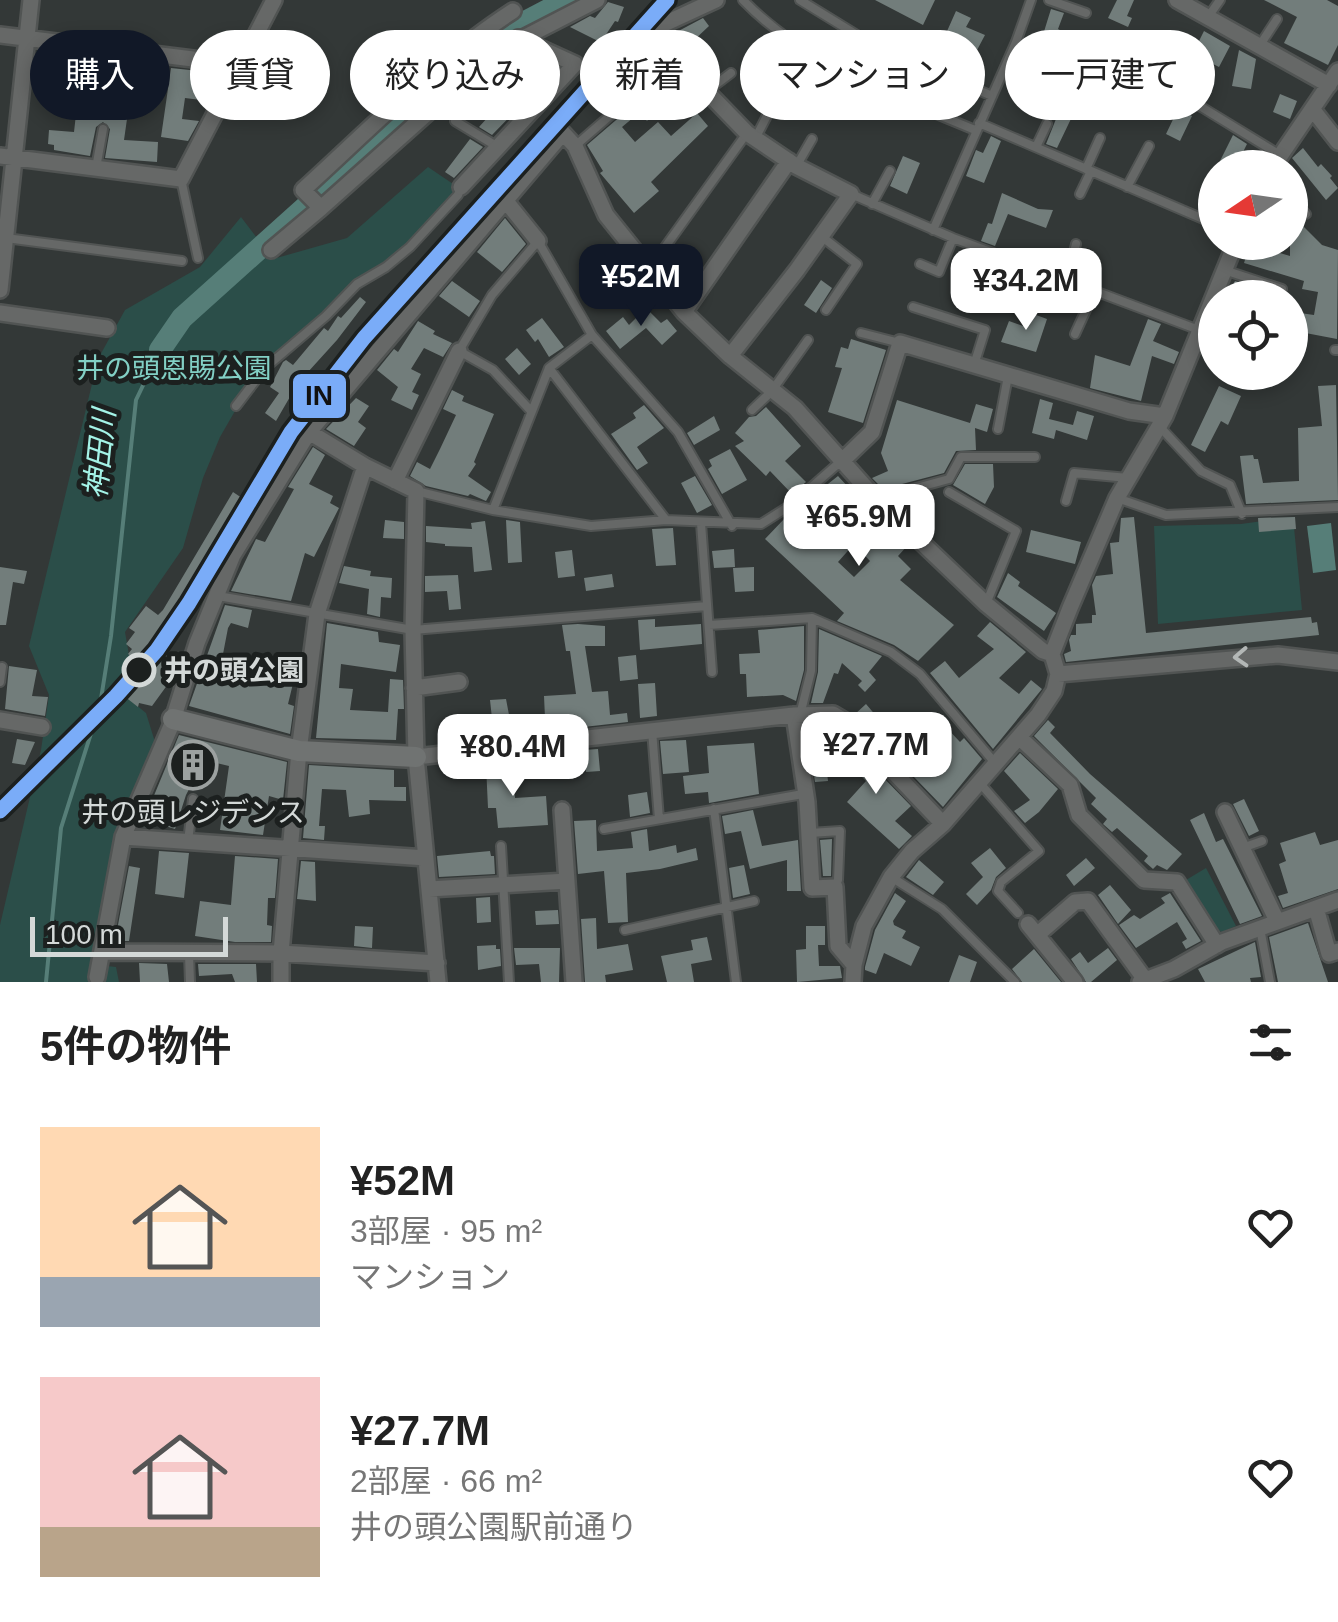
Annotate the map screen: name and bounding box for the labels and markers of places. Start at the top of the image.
pin: ¥52M [582,244,700,329]
pin: ¥34.2M [945,248,1107,333]
pin: ¥65.9M [778,484,940,569]
marker: 井の頭公園 [123,654,155,686]
place label: 井の頭公園 [164,655,304,686]
pin: ¥27.7M [795,712,957,797]
pin: ¥80.4M [432,714,594,799]
building icon: 井の頭レジデンス [167,739,219,791]
place label: 井の頭レジデンス [81,797,305,828]

